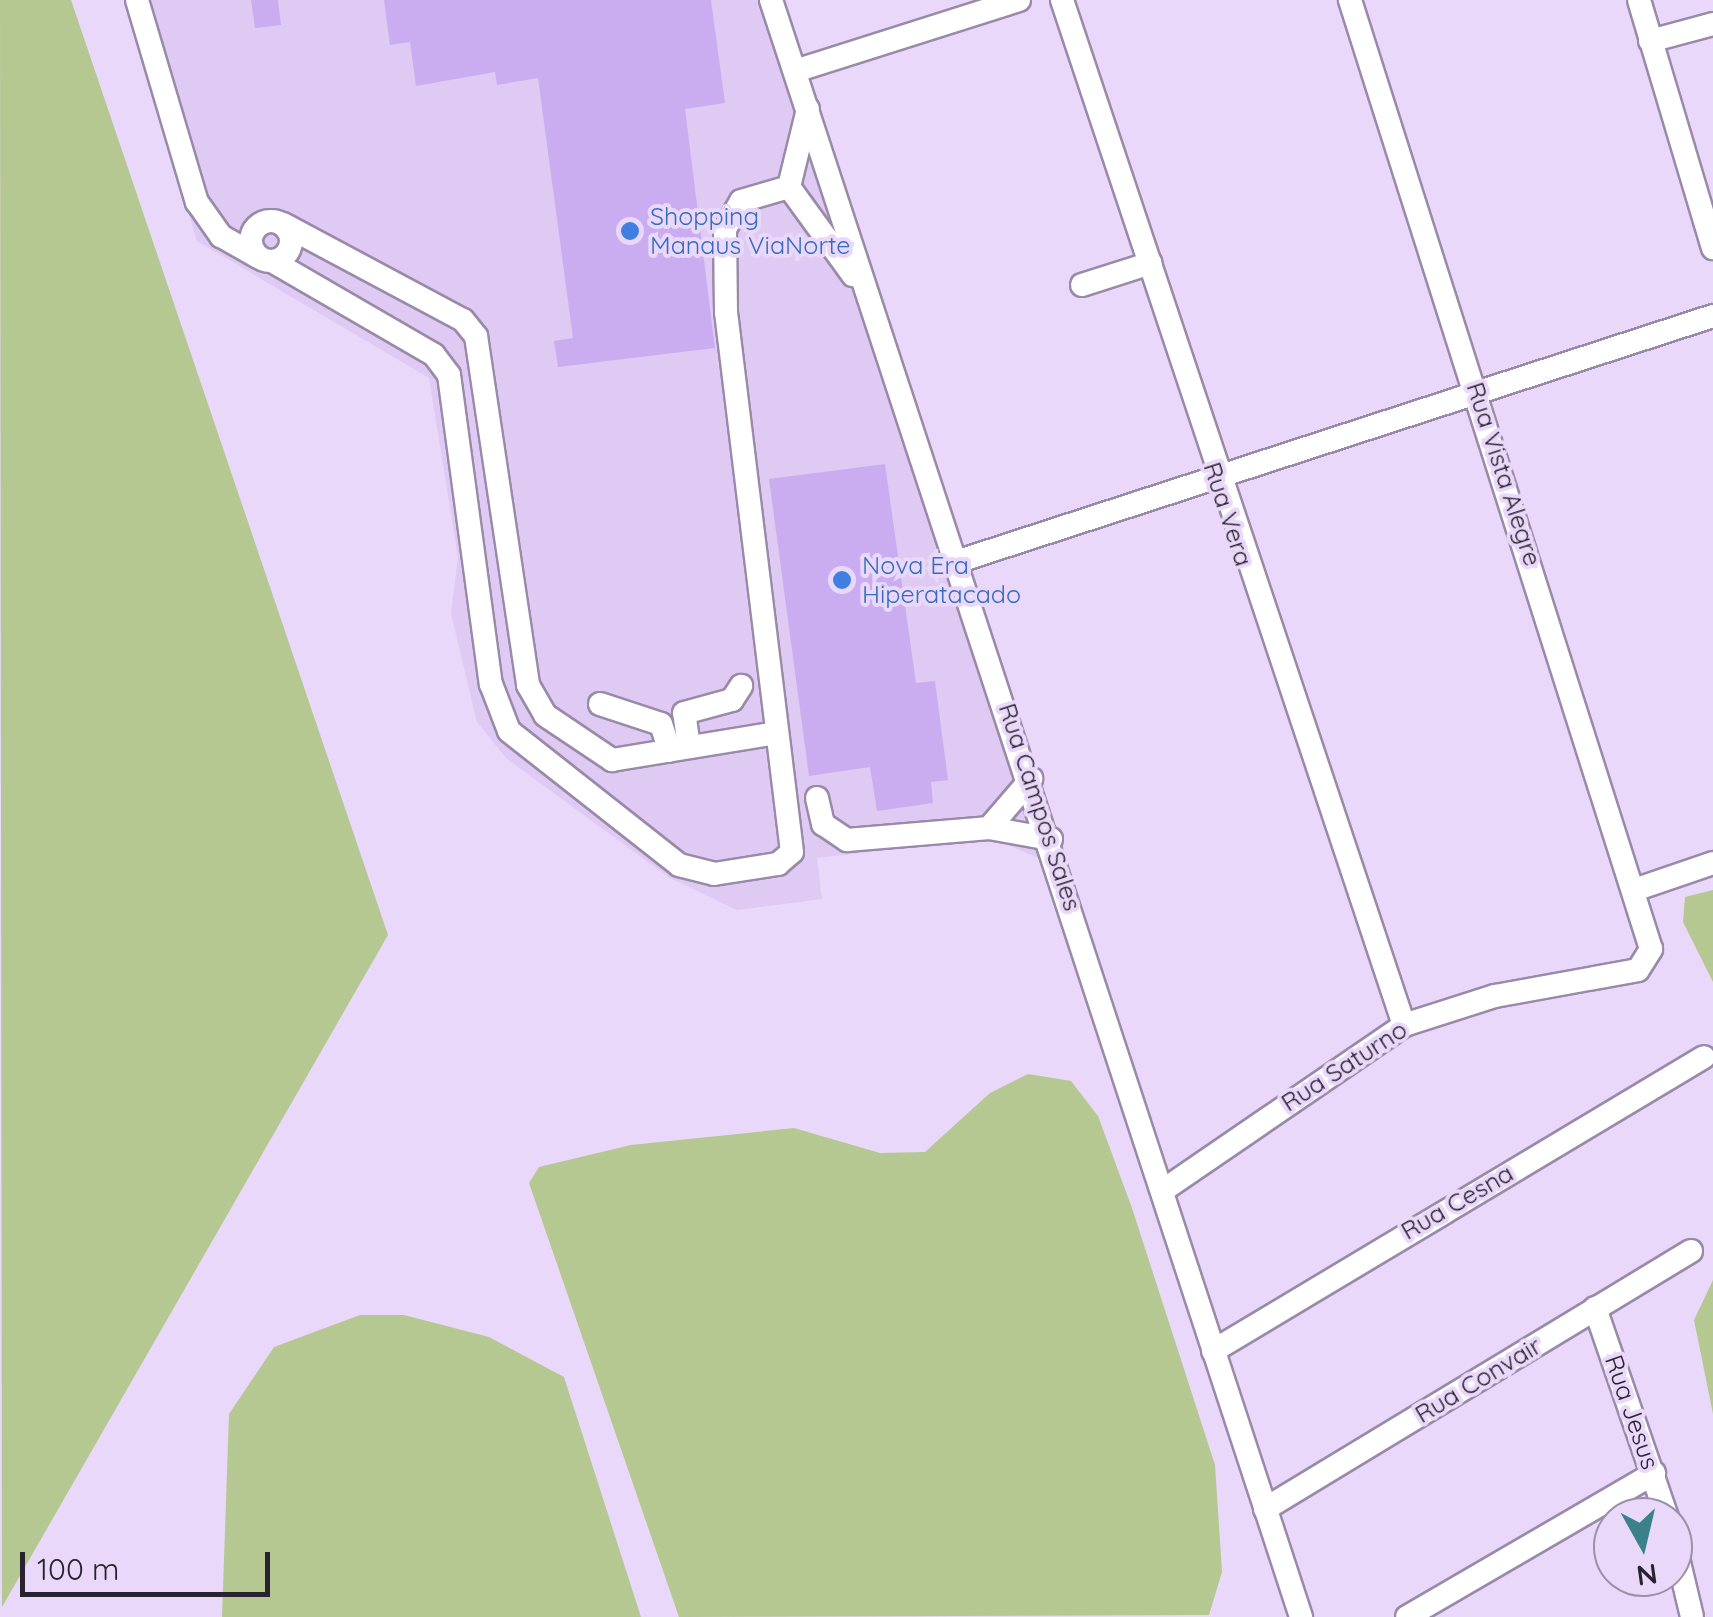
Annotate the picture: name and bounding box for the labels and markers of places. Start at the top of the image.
place label: Shopping Manaus ViaNorte [650,202,850,261]
marker: Shopping Manaus ViaNorte [619,220,641,242]
place label: Nova Era Hiperatacado [862,551,1021,610]
marker: Nova Era Hiperatacado [831,569,853,591]

